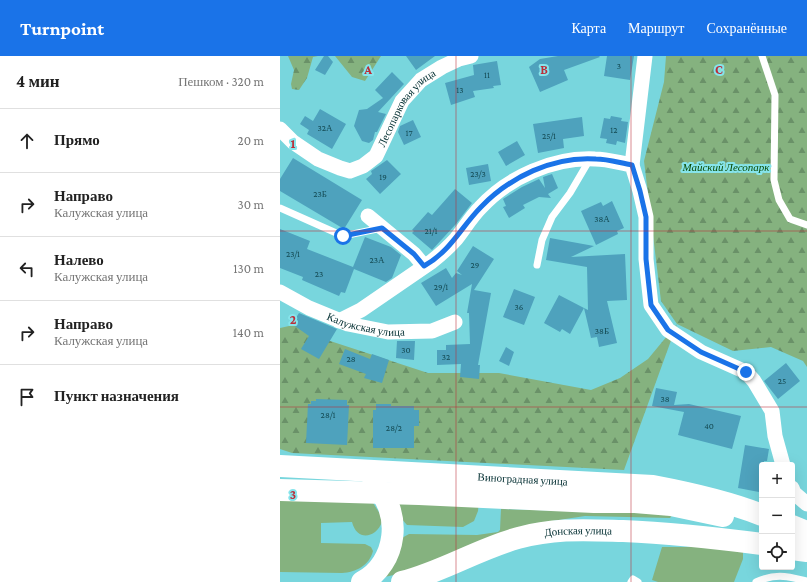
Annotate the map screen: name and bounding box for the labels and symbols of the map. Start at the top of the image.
house number: 3 [617,61,621,71]
text: A [363,62,372,77]
text: B [540,62,548,77]
text: C [715,62,723,77]
street label: Лесопарковая улица [375,67,438,149]
house number: 11 [484,70,490,80]
house number: 13 [456,85,464,95]
house number: 32А [317,123,333,133]
house number: 12 [610,125,618,135]
house number: 17 [405,128,413,138]
house number: 25/1 [542,131,556,141]
text: 1 [291,136,296,151]
park label: Майский Лесопарк [681,161,770,173]
house number: 23/3 [470,169,486,179]
house number: 19 [379,172,387,182]
house number: 23Б [313,189,327,199]
house number: 38А [594,214,610,224]
house number: 21/1 [425,226,437,236]
route start [334,227,352,245]
house number: 23/1 [286,249,300,259]
house number: 23А [369,255,385,265]
house number: 29 [471,260,480,270]
house number: 23 [315,269,323,279]
house number: 29/1 [434,282,448,292]
house number: 36 [515,302,524,312]
street label: Калужская улица [325,310,405,338]
text: 2 [290,312,297,327]
house number: 38Б [595,326,609,336]
house number: 30 [401,345,411,355]
house number: 32 [442,352,450,362]
house number: 28 [346,354,356,364]
route end [737,363,755,381]
house number: 25 [778,376,786,386]
house number: 38 [660,394,670,404]
house number: 28/1 [321,410,335,420]
house number: 40 [704,421,714,431]
house number: 28/2 [386,423,402,433]
street label: Виноградная улица [477,471,568,487]
text: 3 [290,487,296,502]
street label: Донская улица [543,524,612,539]

